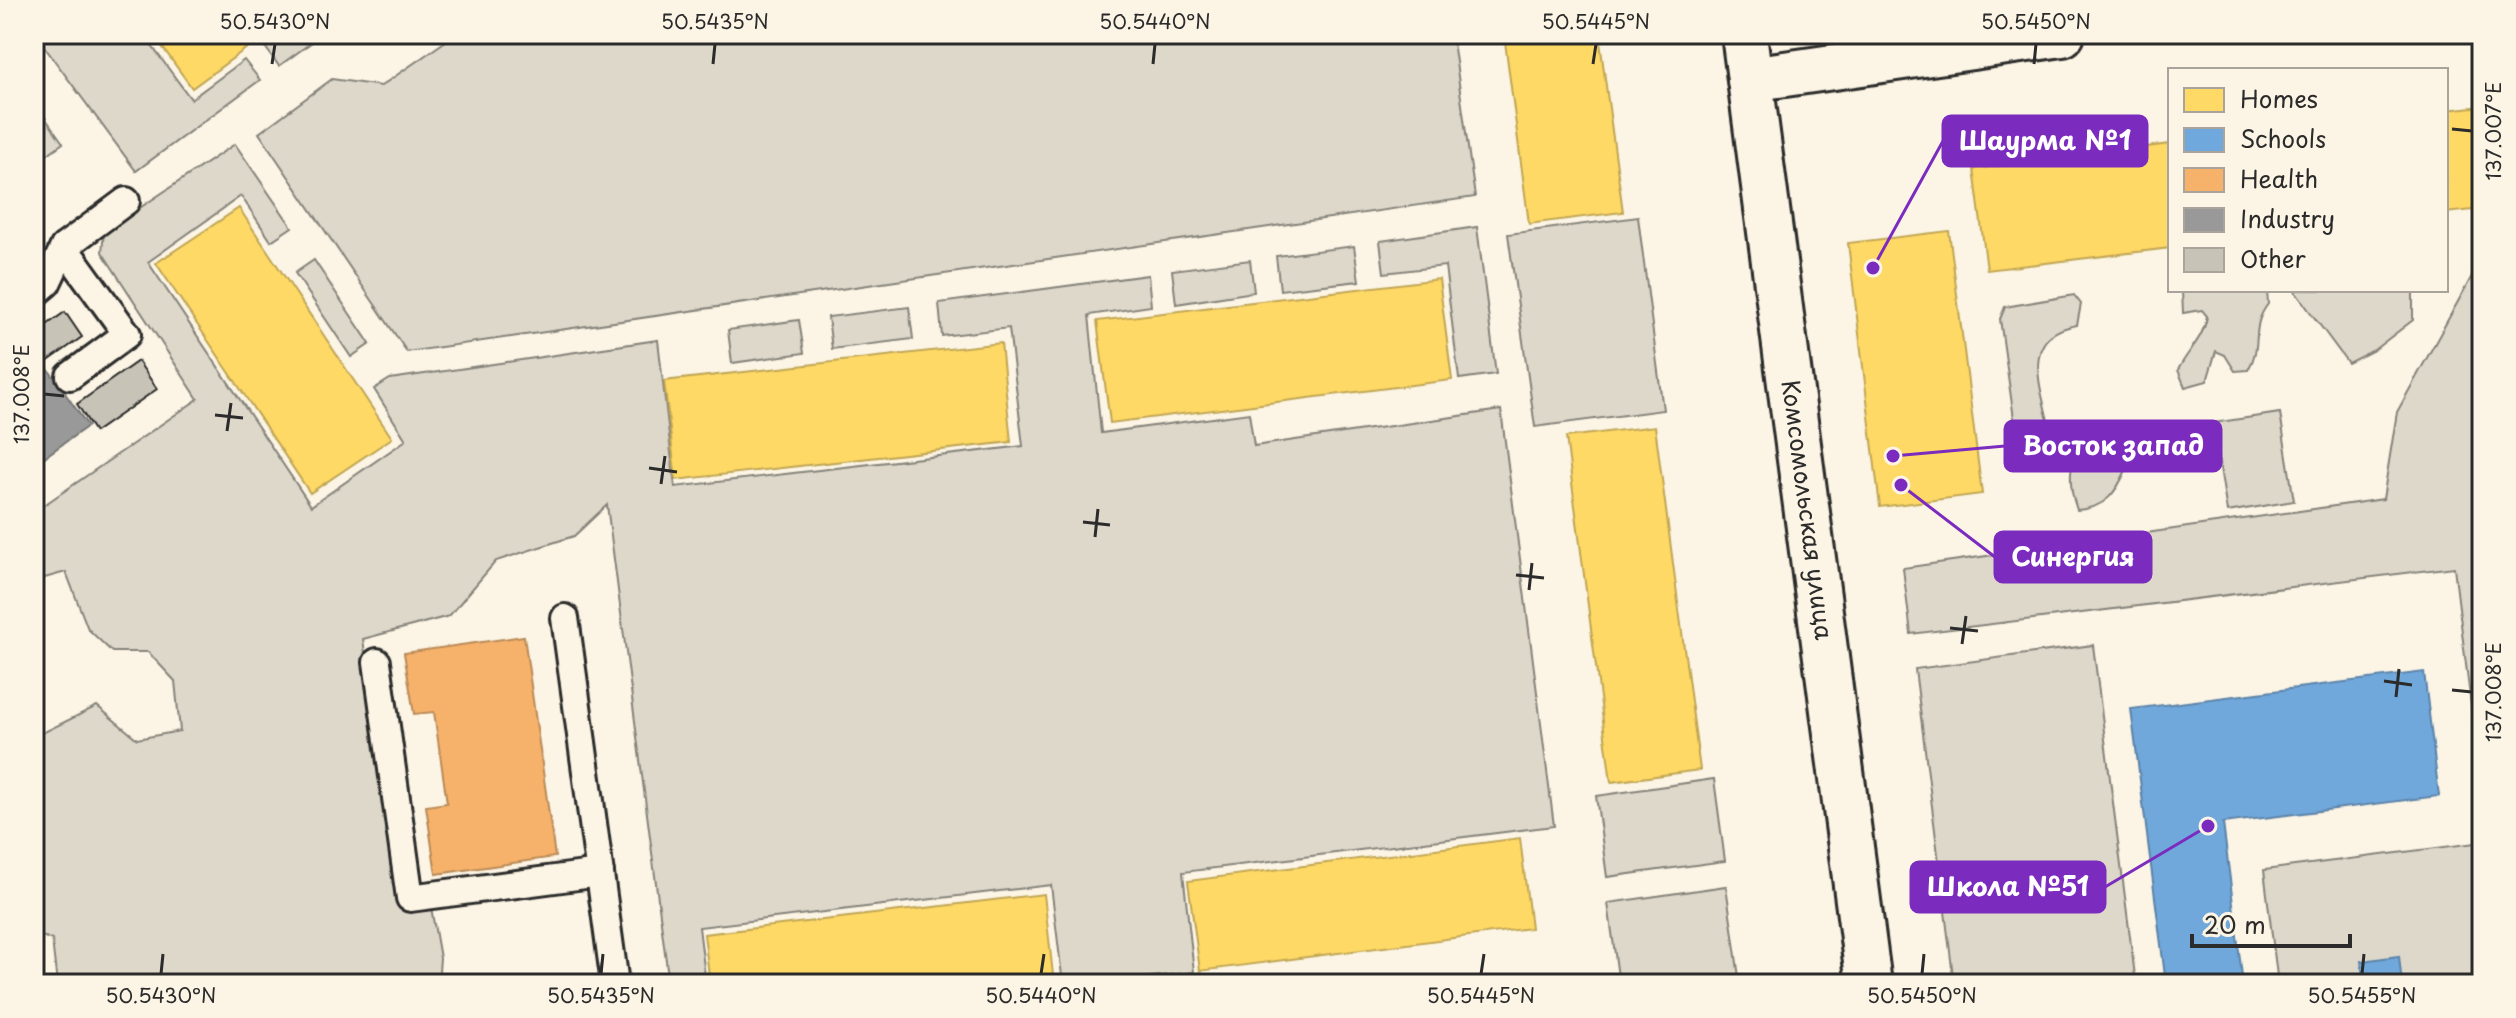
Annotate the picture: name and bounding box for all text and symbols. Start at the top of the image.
text: 50.5430°N [220,6,330,36]
text: 50.5435°N [661,6,769,36]
text: 50.5440°N [1099,6,1211,36]
text: 50.5445°N [1542,6,1650,36]
text: 50.5450°N [1981,6,2091,36]
legend [2168,68,2448,292]
text: Homes [2240,80,2318,116]
text: 137.007°E [2478,82,2508,180]
callout: Шаурма №1 [1943,116,2147,166]
text: Шаурма №1 [1959,120,2131,159]
text: Schools [2240,120,2326,156]
text: Health [2240,160,2318,196]
text: Industry [2240,200,2335,236]
text: Other [2240,240,2307,276]
text: 137.008°E [6,344,36,444]
street label: Комсомольская улица [1774,378,1844,642]
callout: Восток запад [2005,421,2221,471]
text: Восток запад [2022,425,2204,464]
callout: Синергия [1995,532,2151,582]
text: Синергия [2011,536,2135,575]
text: 137.008°E [2478,642,2508,742]
callout: Школа №51 [1911,862,2105,912]
text: Школа №51 [1927,866,2089,905]
scale bar [2192,898,2350,948]
text: 20 m [2204,906,2266,942]
text: 50.5430°N [106,980,216,1010]
text: 50.5435°N [547,980,655,1010]
text: 50.5440°N [985,980,1097,1010]
text: 50.5445°N [1427,980,1535,1010]
text: 50.5450°N [1867,980,1977,1010]
text: 50.5455°N [2308,980,2416,1010]

